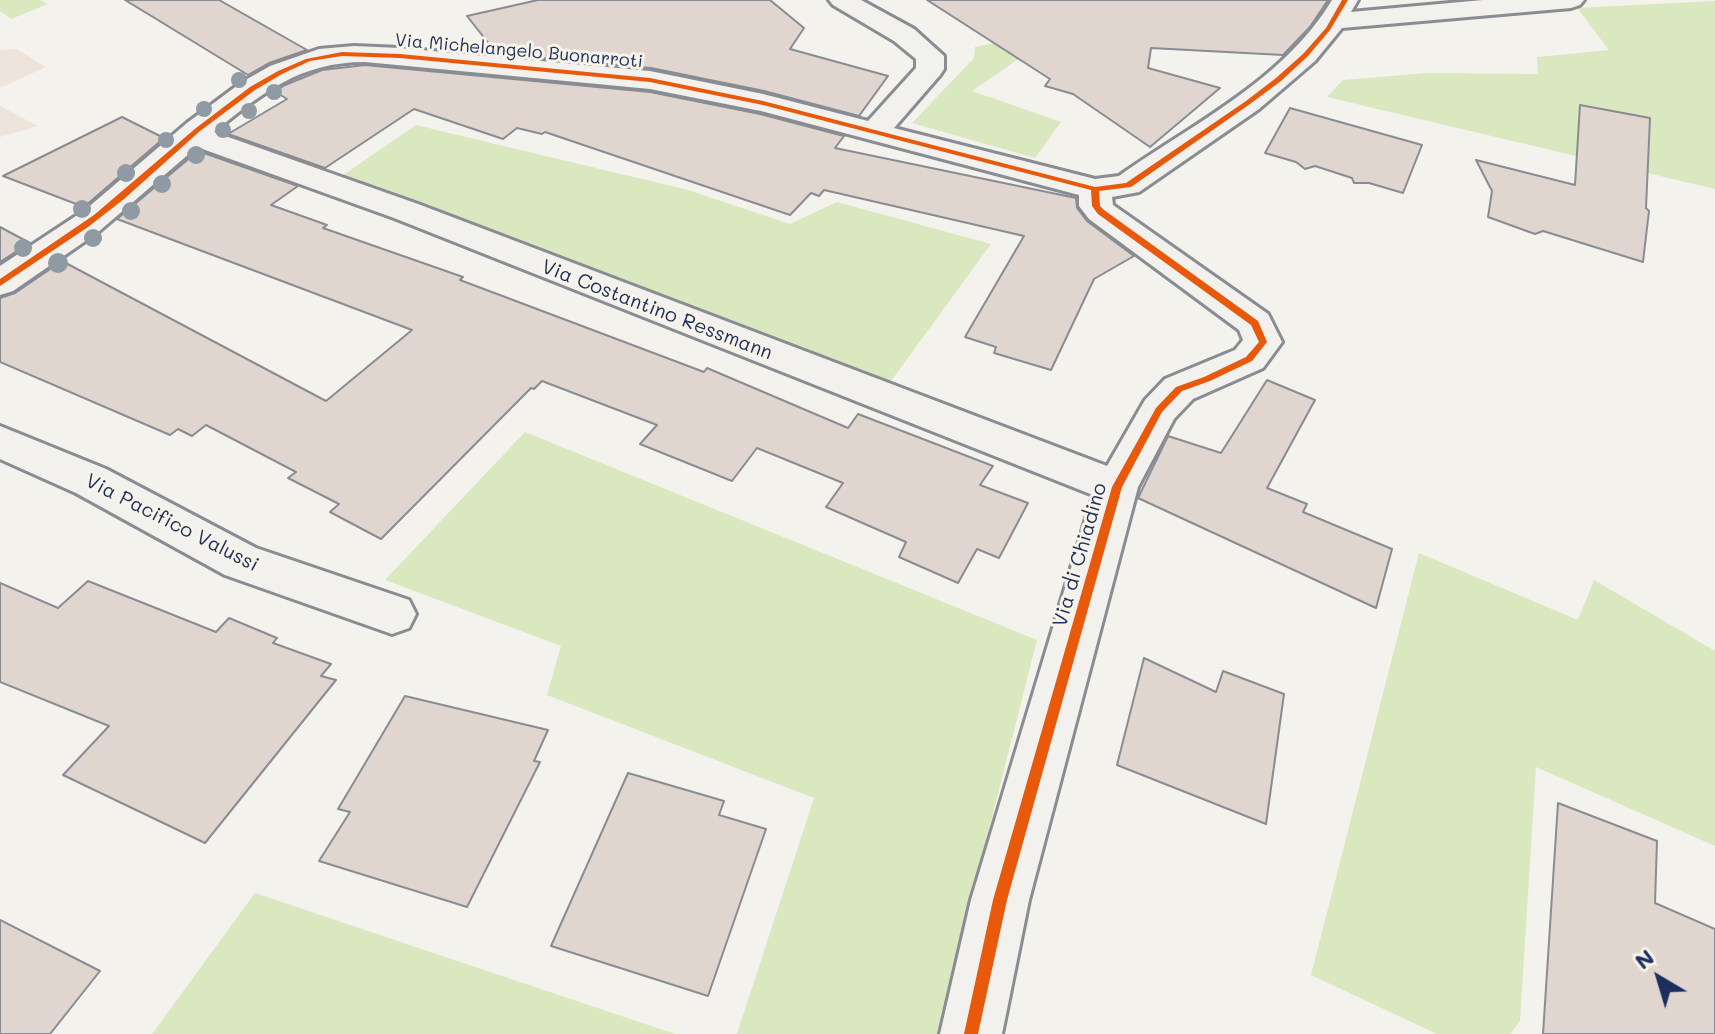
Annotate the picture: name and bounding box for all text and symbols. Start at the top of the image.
street label: Via Michelangelo Buonarroti [394,29,644,73]
street label: Via Costantino Ressmann [538,255,776,365]
street label: Via Pacifico Valussi [81,469,263,577]
street label: Via di Chiadino [1048,480,1112,630]
north arrow [1619,938,1699,1018]
text: N [1628,942,1659,975]

